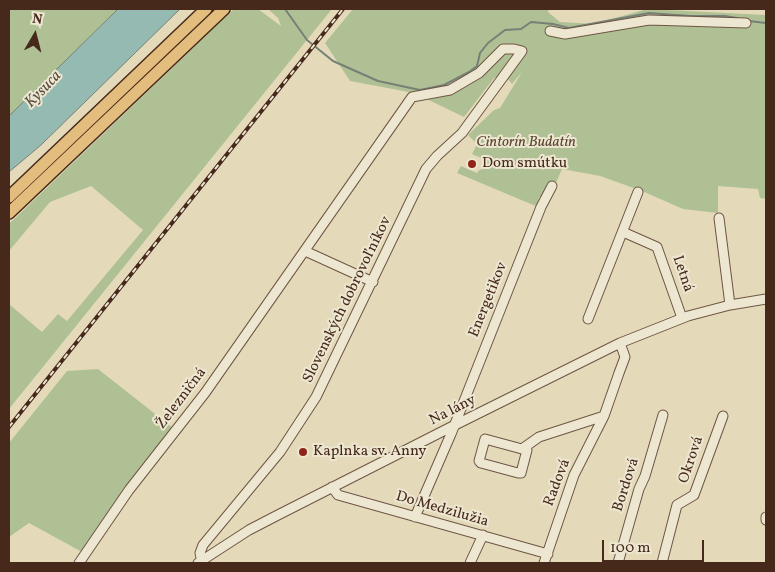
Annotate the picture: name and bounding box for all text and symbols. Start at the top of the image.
north arrow [10,10,60,60]
text: N [31,10,44,30]
water label: Kysuca [22,67,66,113]
park label: Cintorín Budatín [476,134,576,152]
place label: Dom smútku [482,155,567,173]
marker: Dom smútku [466,158,478,170]
street label: Slovenských dobrovoľníkov [300,214,396,386]
street label: Letná [667,253,697,295]
street label: Energetikov [466,260,512,340]
street label: Železničná [153,365,211,433]
street label: Na lány [427,392,479,430]
street label: Okrová [676,434,708,486]
place label: Kaplnka sv. Anny [313,443,426,461]
marker: Kaplnka sv. Anny [297,446,309,458]
street label: Bordová [610,456,644,514]
street label: Radová [541,457,575,509]
street label: Do Medzilužia [394,488,490,532]
scale bar [605,530,708,562]
text: 100 m [610,538,650,559]

